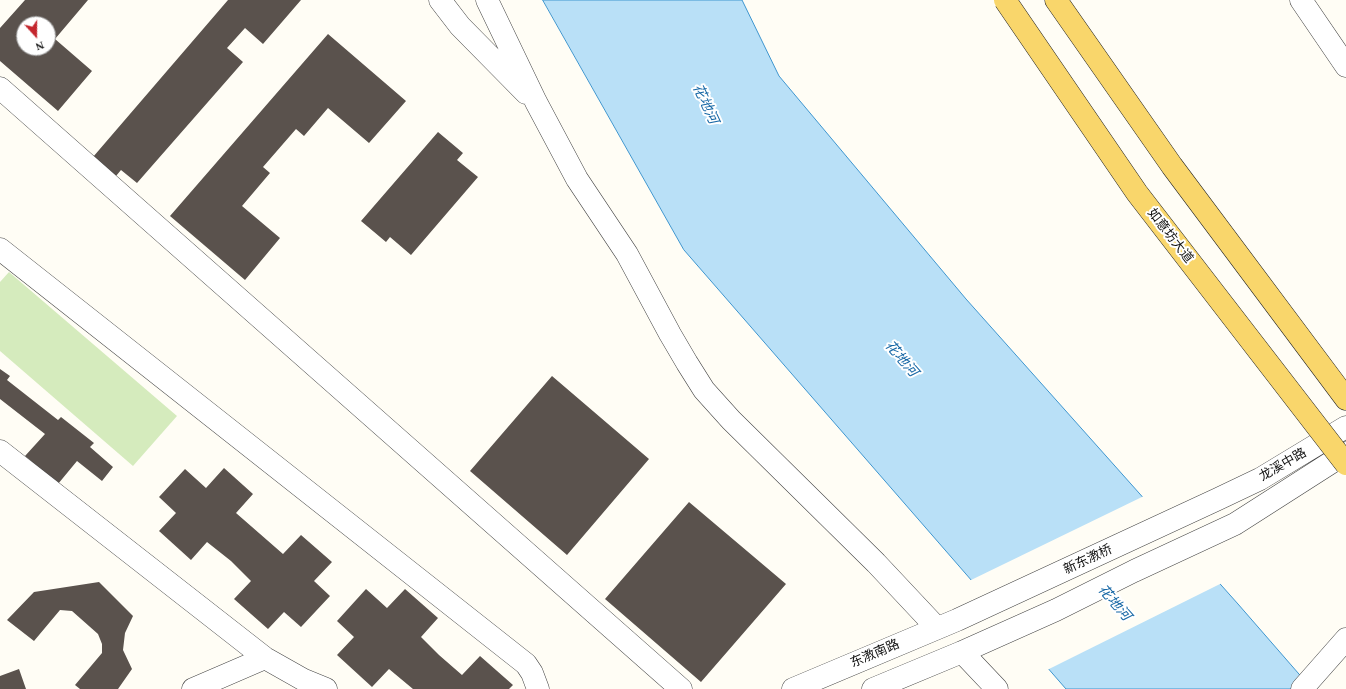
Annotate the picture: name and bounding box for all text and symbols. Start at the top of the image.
north arrow [16,16,56,56]
text: N [34,39,46,53]
water label: 花地河 [689,81,721,127]
street label: 如意坊大道 [1144,206,1196,266]
water label: 花地河 [881,338,921,380]
street label: 龙溪中路 [1257,445,1309,485]
street label: 新东漖桥 [1061,542,1115,578]
water label: 花地河 [1094,582,1134,624]
street label: 东漖南路 [848,637,902,671]

